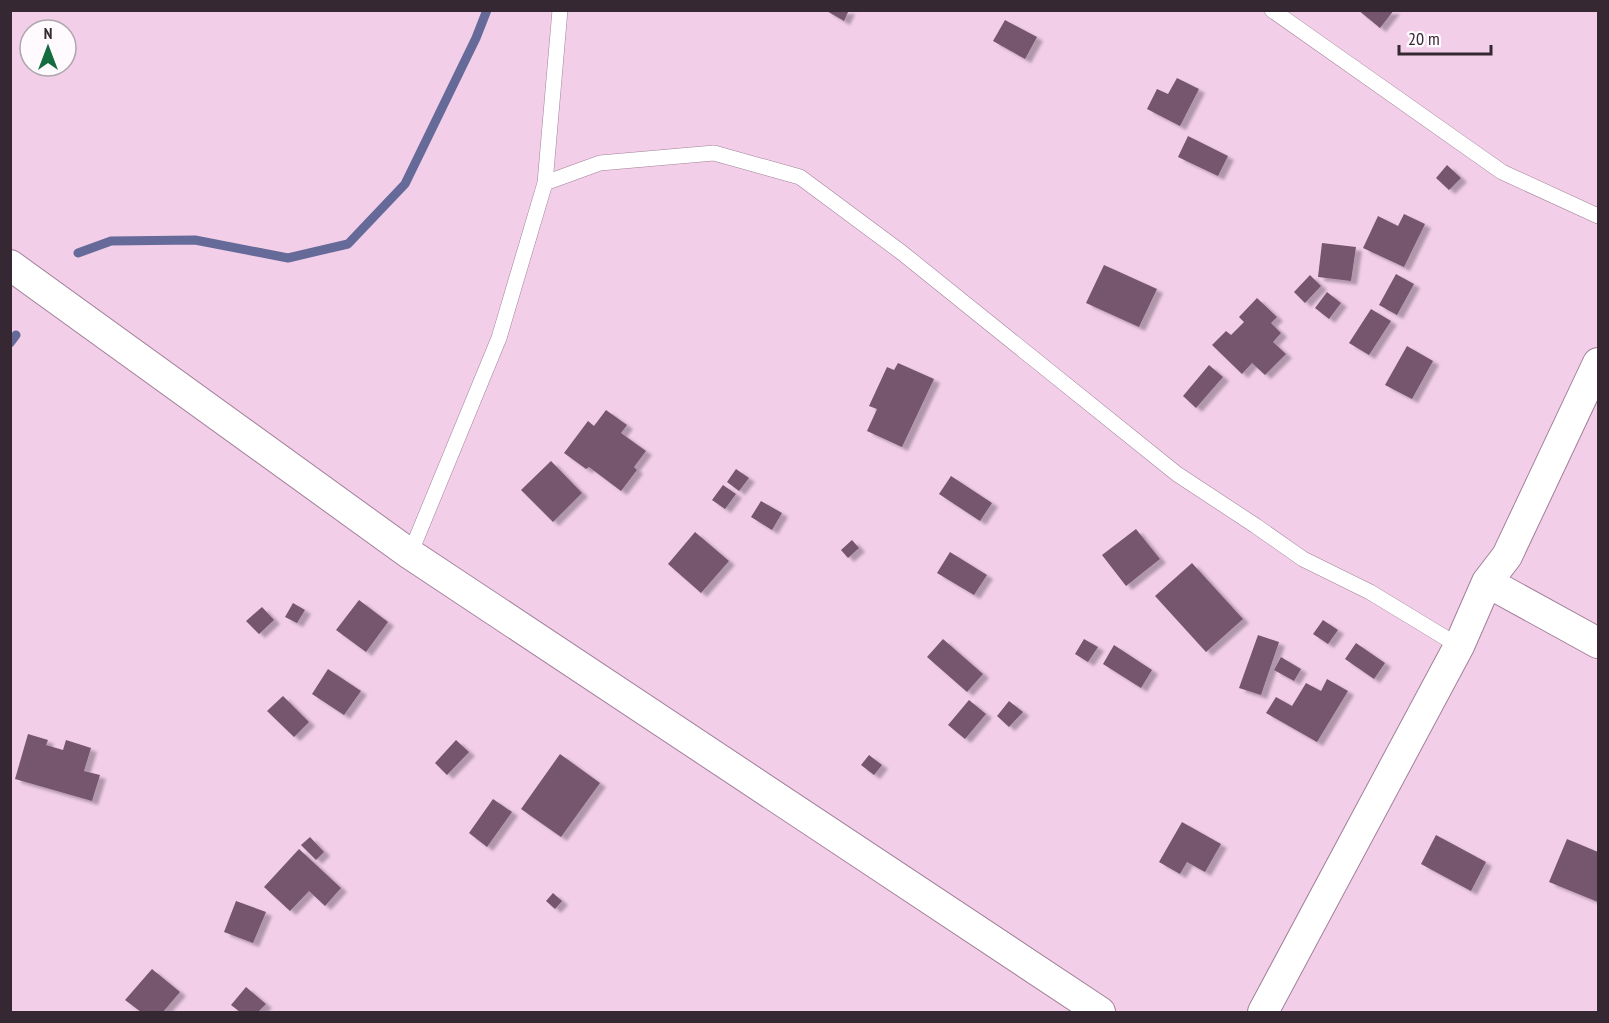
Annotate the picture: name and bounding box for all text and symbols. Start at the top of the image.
north arrow [18,18,78,78]
scale bar [1399,18,1490,56]
text: N [44,23,52,43]
text: 20 m [1408,27,1440,50]

